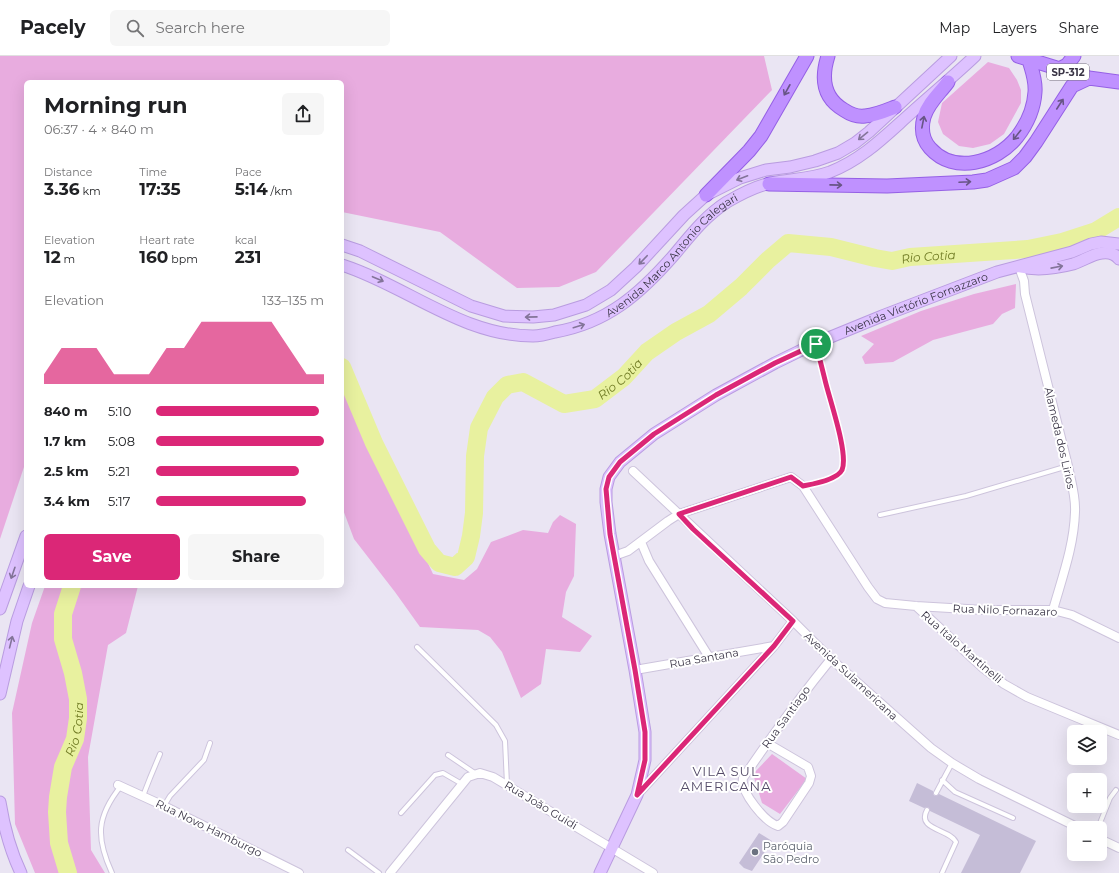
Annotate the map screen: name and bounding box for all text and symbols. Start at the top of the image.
search box [110,10,390,46]
text: Pacely [20,16,86,39]
icon: search [124,17,146,39]
text: Search here [156,18,245,37]
text: Map [939,19,970,37]
text: Layers [992,19,1037,37]
text: Share [1059,19,1099,37]
road number: SP-312 [1047,64,1089,80]
one-way arrow [783,84,791,96]
text: Morning run [44,92,187,119]
button: share [282,93,324,135]
one-way arrow [1056,99,1064,110]
one-way arrow [920,115,928,128]
text: 06:37 · 4 × 840 m [44,121,154,137]
one-way arrow [1013,130,1021,141]
one-way arrow [858,132,869,141]
text: Distance [44,165,92,179]
text: Time [139,165,167,179]
text: Pace [235,165,262,179]
one-way arrow [736,175,748,182]
text: 3.36 [44,179,80,199]
text: 17:35 [139,179,181,199]
text: 5:14 [235,179,268,199]
one-way arrow [959,179,972,186]
one-way arrow [829,181,842,189]
text: km [80,184,101,198]
text: /km [268,184,292,198]
street label: Avenida Marco Antonio Calegari [603,190,740,320]
text: Elevation [44,233,95,247]
text: Heart rate [139,233,195,247]
text: kcal [235,233,257,247]
water label: Rio Cotia [900,246,956,266]
text: 12 [44,247,61,267]
text: 160 [139,247,168,267]
text: 231 [235,247,261,267]
text: m [61,252,75,266]
text: bpm [168,252,198,266]
one-way arrow [638,255,648,265]
one-way arrow [1051,262,1064,270]
street label: Avenida Victório Fornazzaro [842,269,990,338]
one-way arrow [372,276,384,284]
text: Elevation [44,292,104,308]
text: 133–135 m [262,292,324,308]
one-way arrow [525,313,538,321]
one-way arrow [573,322,586,329]
pin [799,327,833,361]
icon: arrive [805,333,827,355]
water label: Rio Cotia [594,355,645,402]
street label: Alameda dos Lirios [1041,386,1079,491]
text: 840 m [44,403,88,419]
text: 5:10 [108,403,131,419]
text: 1.7 km [44,433,86,449]
text: 5:08 [108,433,135,449]
text: 2.5 km [44,463,89,479]
text: 5:21 [108,463,130,479]
text: 3.4 km [44,493,90,509]
text: 5:17 [108,493,130,509]
button: Save [44,534,180,580]
button: Share [188,534,324,580]
one-way arrow [9,566,16,579]
street label: Rua Nilo Fornazaro [953,601,1058,619]
street label: Rua Italo Martinelli [918,608,1006,686]
street label: Avenida Sulamericana [801,629,901,723]
one-way arrow [8,636,16,649]
street label: Rua Santana [668,645,740,671]
street label: Rua Santiago [759,683,813,751]
water label: Rio Cotia [61,702,86,758]
map controls [1067,725,1107,861]
button: layers [1067,725,1107,765]
district label: VILA SUL AMERICANA [681,763,771,794]
button: + [1067,773,1107,813]
street label: Rua João Guidi [502,778,580,832]
street label: Rua Novo Hamburgo [154,796,265,860]
button: − [1067,821,1107,861]
place label: Paróquia São Pedro [763,839,819,866]
marker: Paróquia São Pedro [750,847,760,857]

